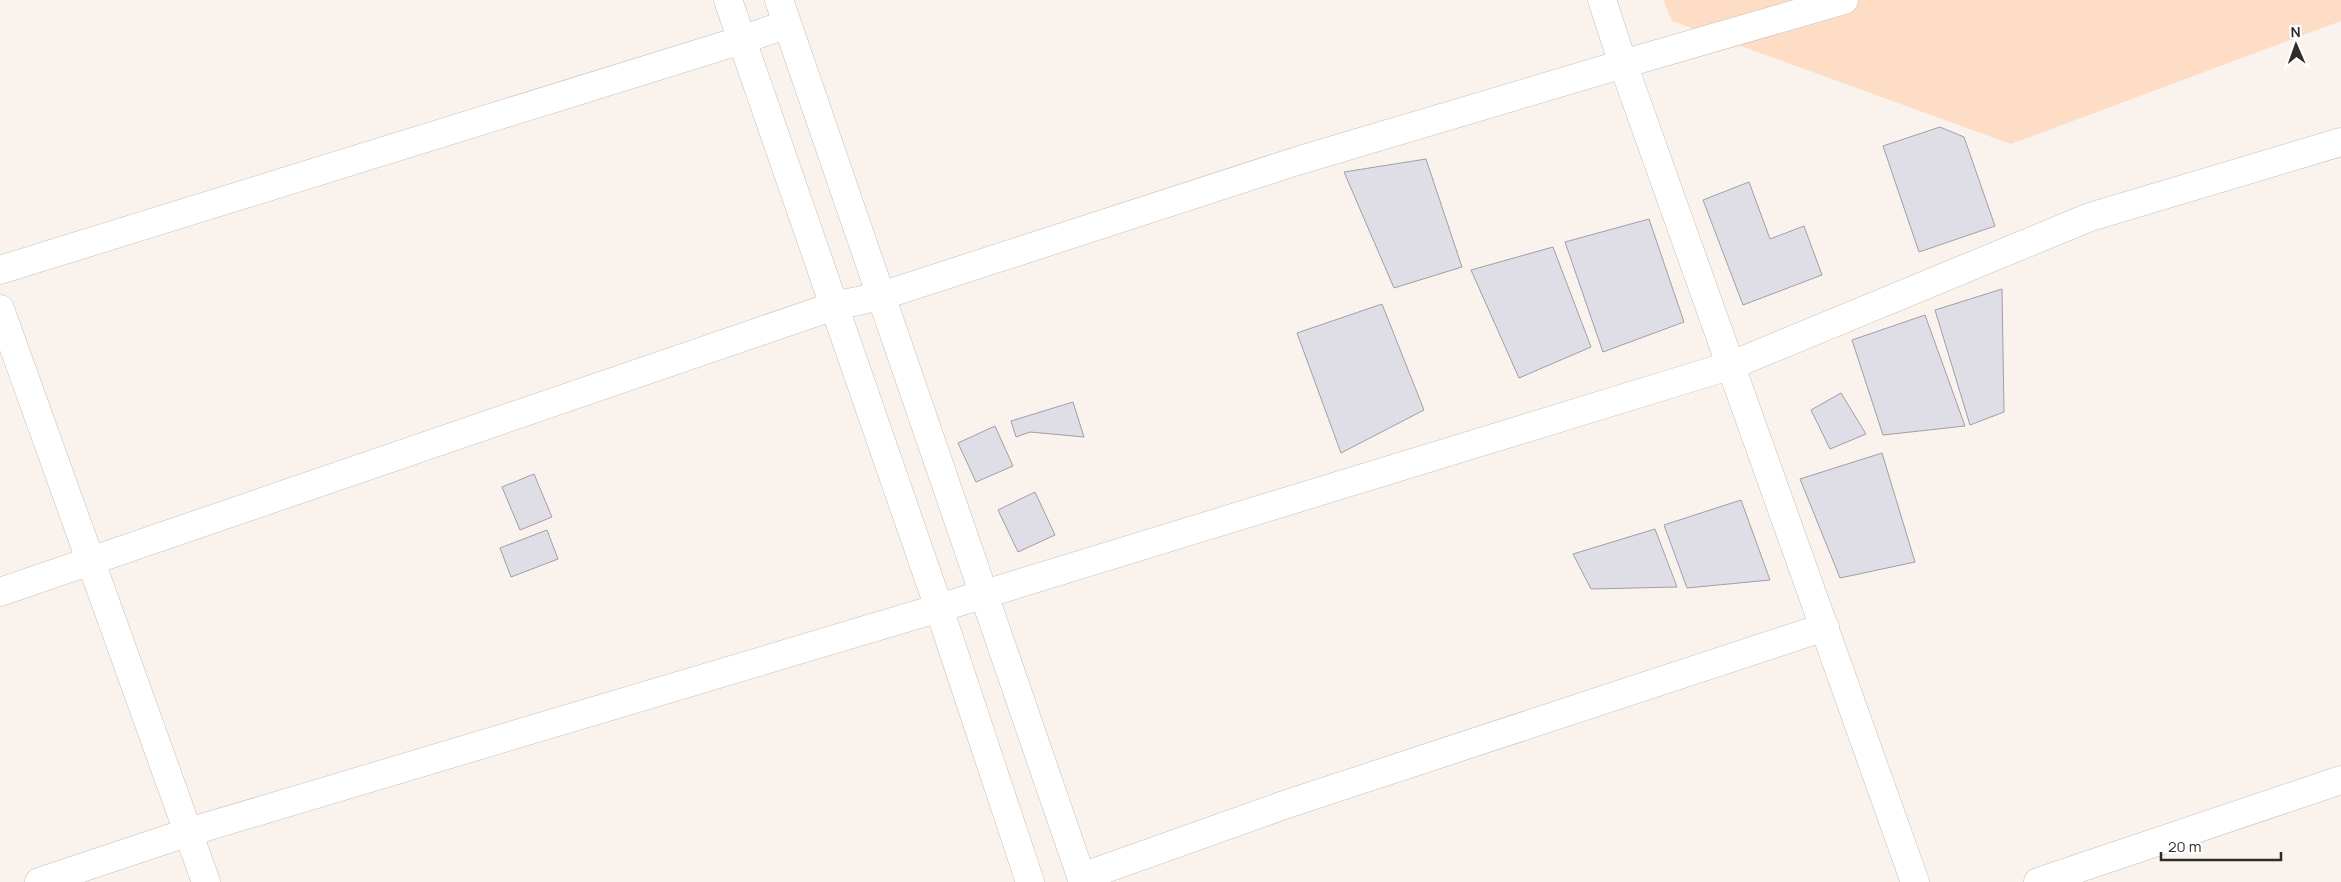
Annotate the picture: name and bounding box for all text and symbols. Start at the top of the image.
north arrow [2271,20,2321,70]
text: N [2290,22,2301,41]
scale bar [2161,830,2281,862]
text: 20 m [2168,836,2201,857]

